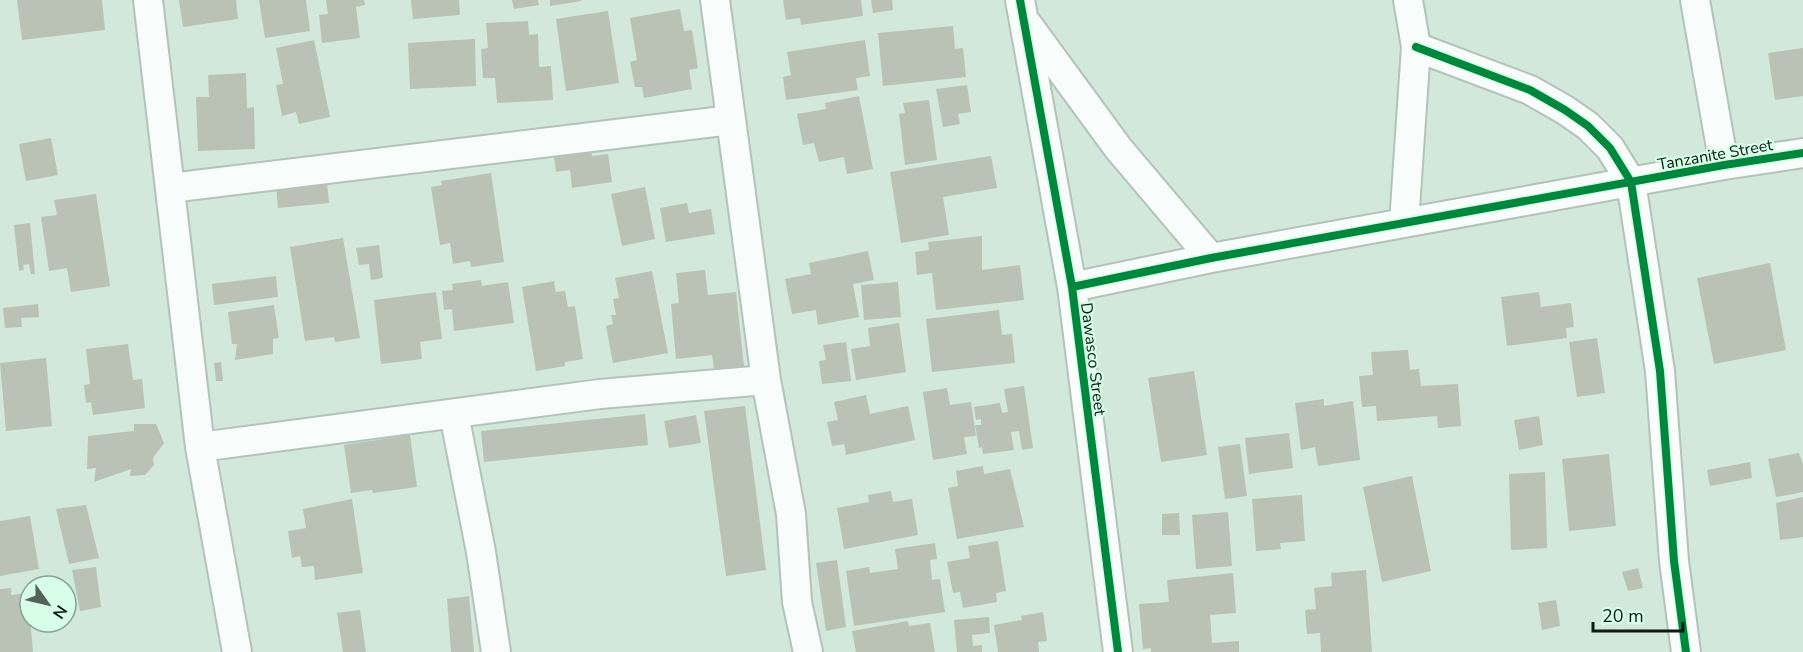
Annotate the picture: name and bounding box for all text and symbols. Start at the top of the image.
street label: Tanzanite Street [1656,134,1775,176]
street label: Dawasco Street [1075,301,1111,417]
north arrow [18,574,78,634]
scale bar [1593,595,1683,633]
text: N [47,601,72,623]
text: 20 m [1602,604,1644,628]

